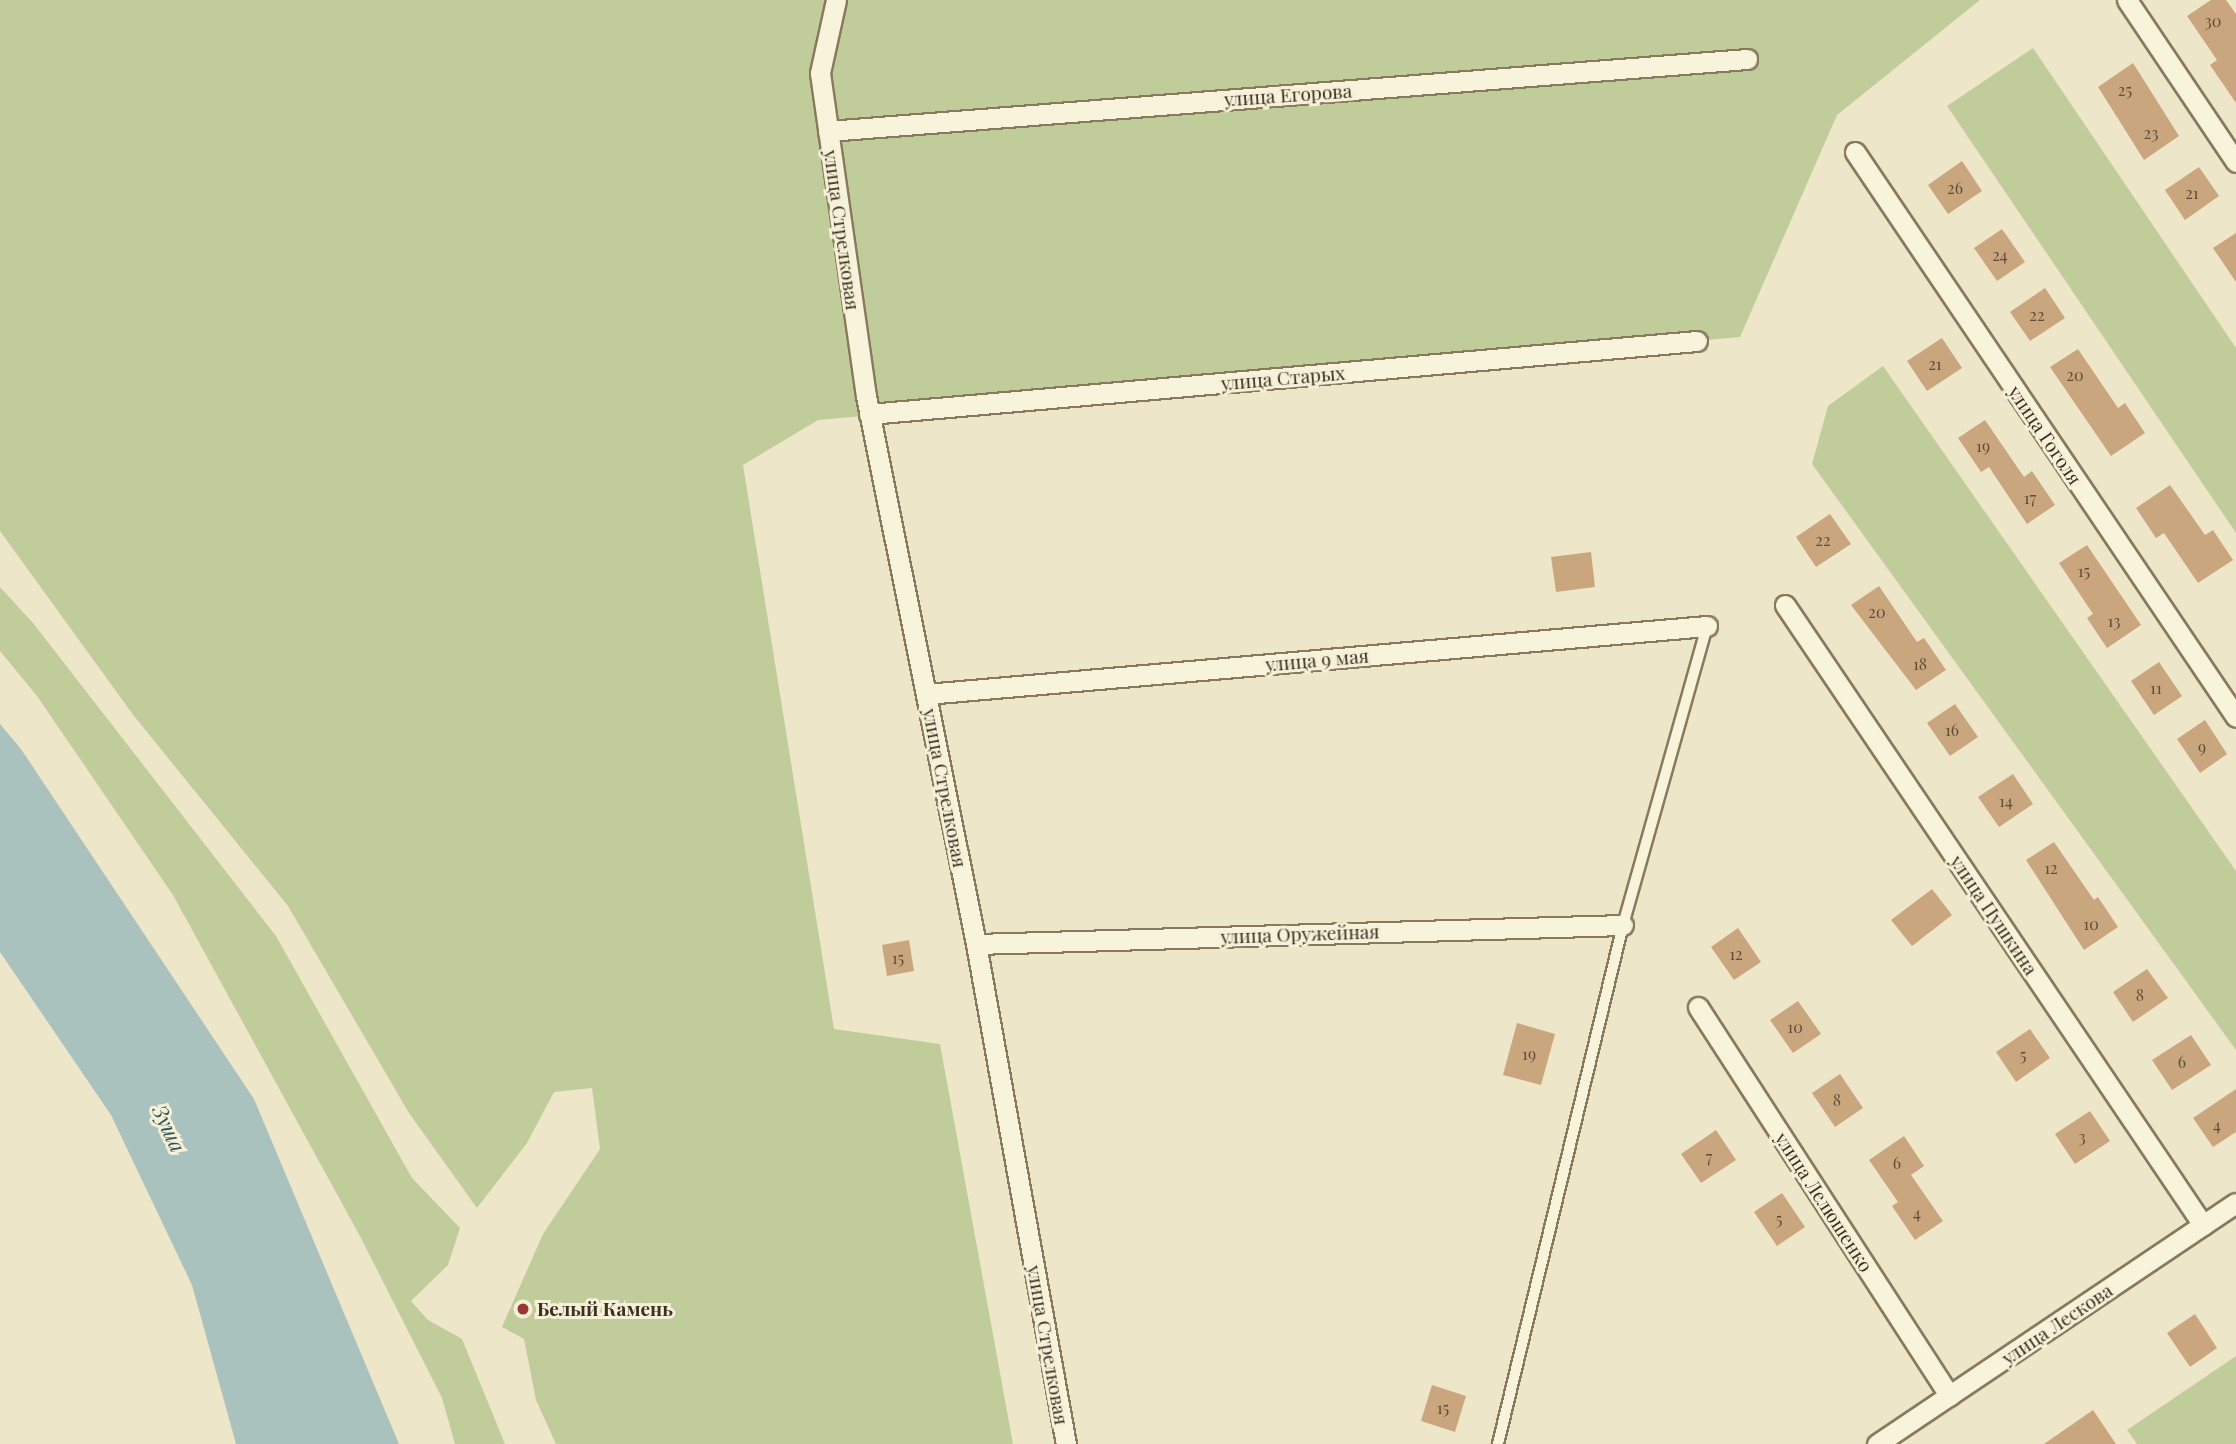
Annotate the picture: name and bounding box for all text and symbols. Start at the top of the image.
house number: 30 [2205,11,2221,31]
street label: улица Егорова [1223,79,1353,111]
house number: 25 [2118,80,2132,100]
house number: 23 [2144,123,2158,143]
street label: улица Стрелковая [819,148,865,312]
house number: 26 [1947,178,1963,198]
house number: 21 [2185,183,2199,203]
house number: 24 [1992,245,2008,265]
house number: 22 [2029,305,2045,325]
house number: 21 [1928,354,1942,374]
street label: улица Старых [1220,361,1346,395]
house number: 20 [2066,365,2084,385]
street label: улица Гоголя [2004,381,2086,489]
house number: 19 [1976,436,1990,456]
house number: 17 [2024,488,2036,508]
house number: 22 [1815,530,1831,550]
house number: 15 [2078,561,2090,581]
house number: 20 [1868,602,1886,622]
house number: 13 [2108,611,2120,631]
street label: улица 9 мая [1264,644,1370,676]
house number: 18 [1913,654,1927,674]
house number: 11 [2150,678,2162,698]
street label: улица Стрелковая [918,707,972,869]
house number: 16 [1945,720,1959,740]
house number: 9 [2198,737,2206,757]
house number: 14 [1999,791,2013,811]
street label: улица Пушкина [1946,851,2042,979]
house number: 12 [2044,858,2058,878]
house number: 10 [2083,914,2099,934]
street label: улица Оружейная [1220,920,1380,948]
house number: 12 [1729,944,1743,964]
house number: 15 [892,948,904,968]
house number: 8 [2136,985,2144,1005]
house number: 10 [1787,1017,1803,1037]
house number: 19 [1522,1044,1536,1064]
house number: 5 [2020,1045,2026,1065]
house number: 6 [2178,1052,2186,1072]
house number: 8 [1833,1090,1841,1110]
water label: Зуша [148,1100,192,1156]
house number: 4 [2213,1115,2221,1135]
house number: 3 [2078,1127,2086,1147]
street label: улица Лелюшенко [1770,1128,1878,1276]
house number: 7 [1706,1147,1712,1167]
house number: 6 [1893,1153,1901,1173]
house number: 4 [1913,1203,1921,1223]
house number: 5 [1776,1209,1782,1229]
street label: улица Стрелковая [1023,1263,1073,1427]
street label: улица Лескова [1997,1279,2117,1369]
place label: Белый Камень [537,1298,673,1320]
marker: Белый Камень [515,1301,531,1317]
house number: 15 [1437,1398,1449,1418]

